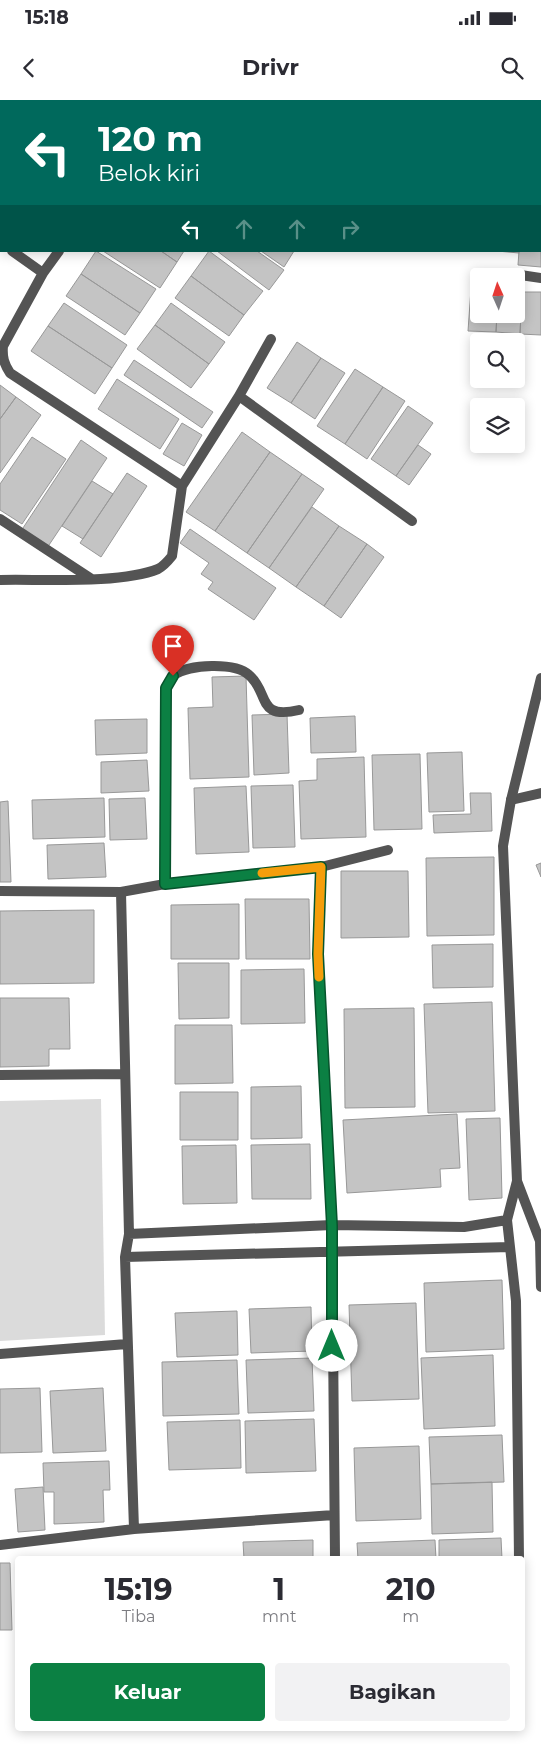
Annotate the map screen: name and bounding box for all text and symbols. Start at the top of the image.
text: 15:18 [25,6,69,29]
icon: back [15,54,43,82]
text: Drivr [242,54,299,81]
icon: search [498,54,526,82]
text: 120 m [98,117,203,160]
icon: left [15,120,80,185]
text: Belok kiri [98,160,200,187]
icon: left [177,215,205,243]
icon: ahead [230,215,258,243]
icon: ahead [283,215,311,243]
icon: right [336,215,364,243]
north arrow [470,268,525,322]
map controls [470,268,525,453]
button: search [470,333,525,388]
button: layers [470,398,525,453]
pin [152,625,194,676]
icon: arrive [159,632,187,660]
position arrow [305,1319,357,1371]
text: 15:19 [104,1571,173,1608]
text: 1 [273,1571,285,1608]
text: 210 [386,1571,436,1608]
text: Tiba [122,1607,155,1626]
text: mnt [262,1607,296,1626]
text: m [402,1607,419,1626]
button: Keluar [30,1663,265,1721]
button: Bagikan [275,1663,510,1721]

